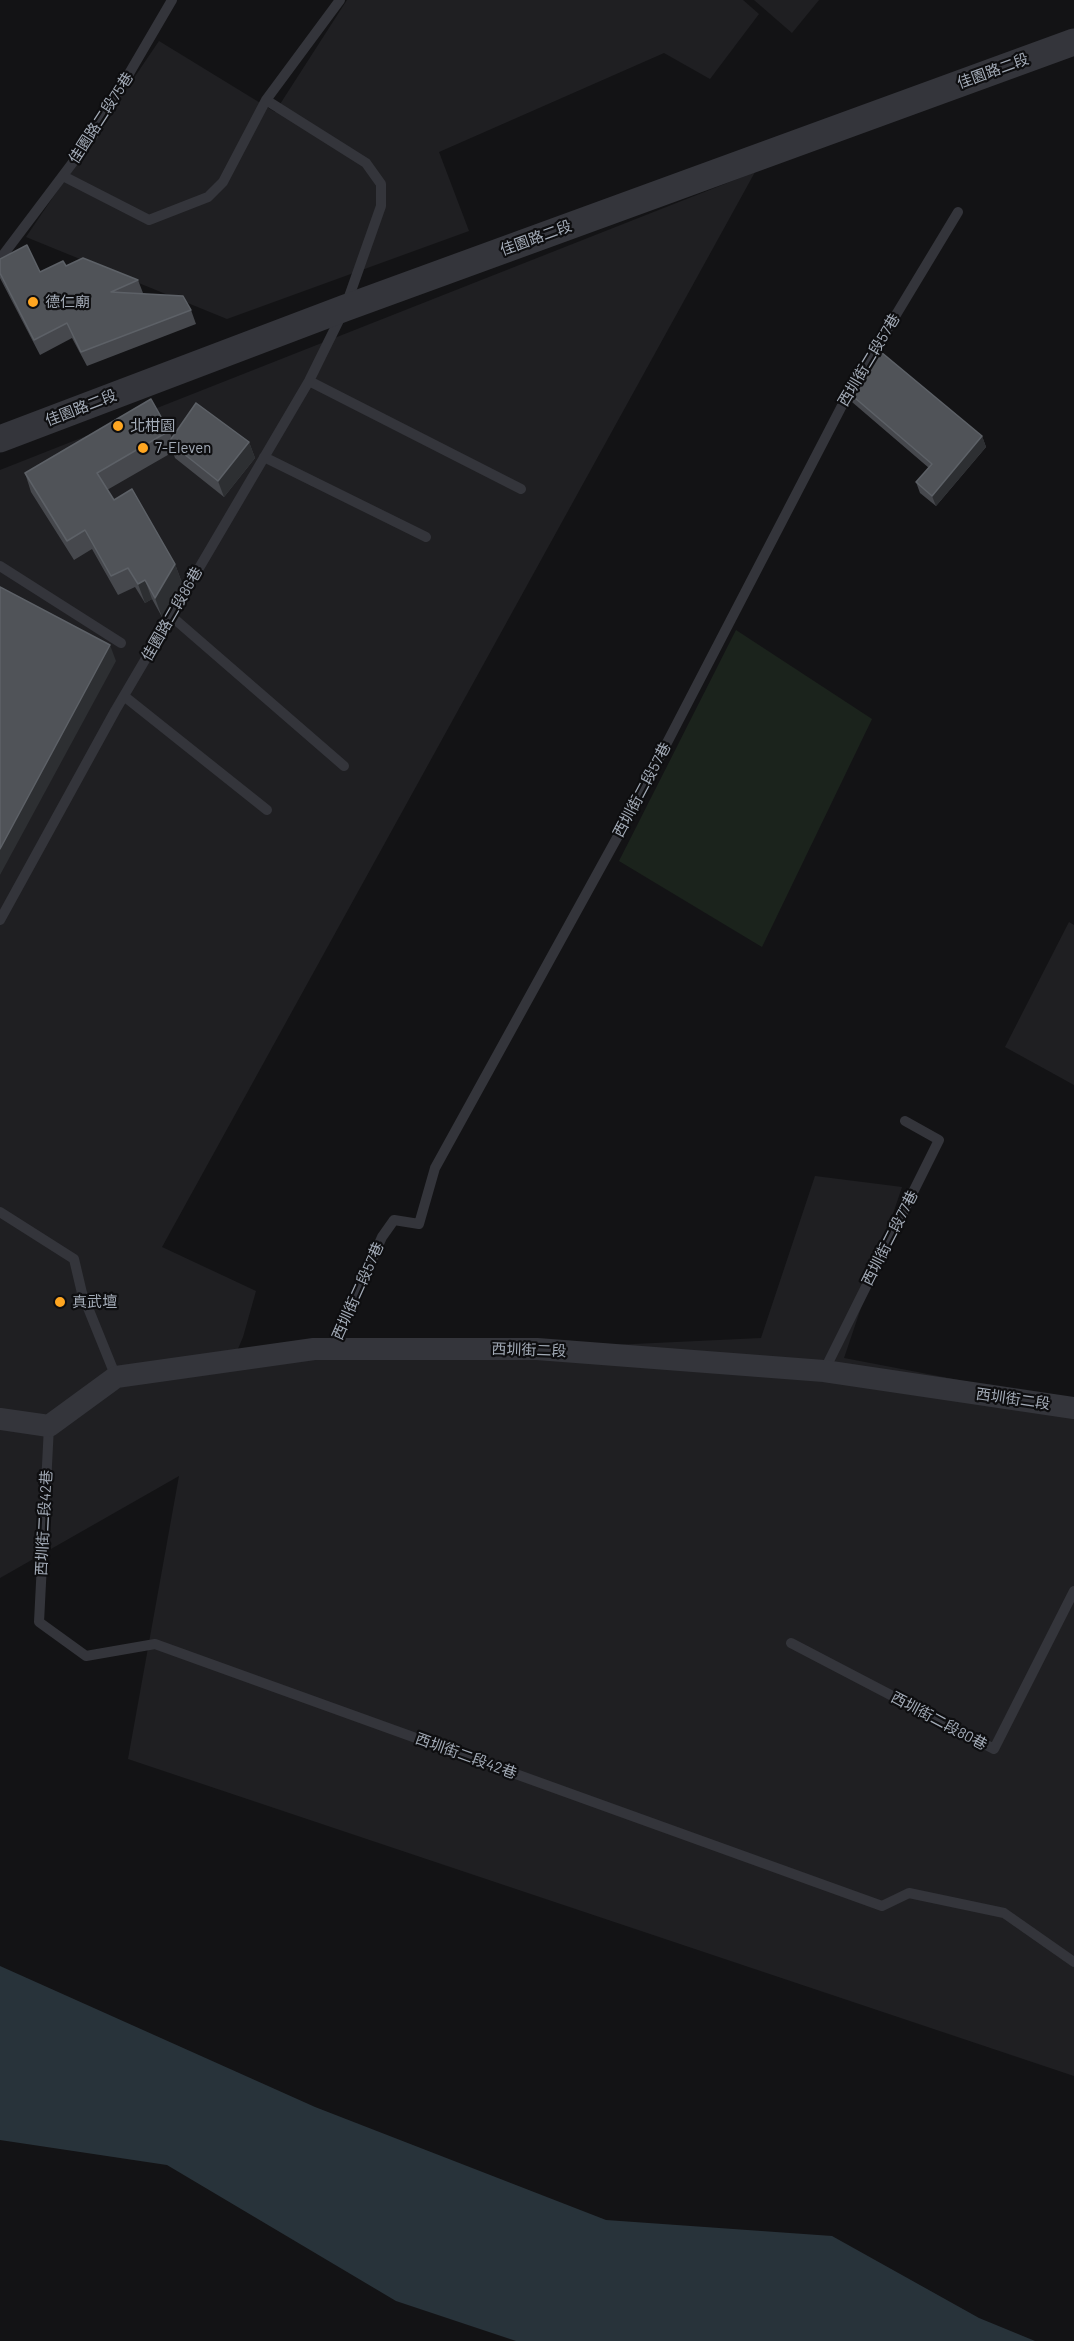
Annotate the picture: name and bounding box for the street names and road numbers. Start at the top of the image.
street label: 佳園路二段 [955,50,1031,92]
street label: 佳園路二段75巷 [65,69,137,167]
street label: 佳園路二段 [498,217,574,259]
street label: 西圳街二段57巷 [834,310,904,410]
street label: 佳園路二段 [43,386,119,430]
street label: 佳園路二段86巷 [138,564,206,664]
street label: 西圳街二段57巷 [609,740,675,840]
street label: 西圳街二段77巷 [858,1187,922,1289]
street label: 西圳街二段57巷 [328,1239,388,1343]
street label: 西圳街二段 [491,1340,567,1360]
street label: 西圳街二段 [975,1385,1051,1413]
street label: 西圳街二段42巷 [32,1469,56,1577]
street label: 西圳街二段80巷 [888,1688,990,1754]
street label: 西圳街二段42巷 [413,1729,519,1783]

